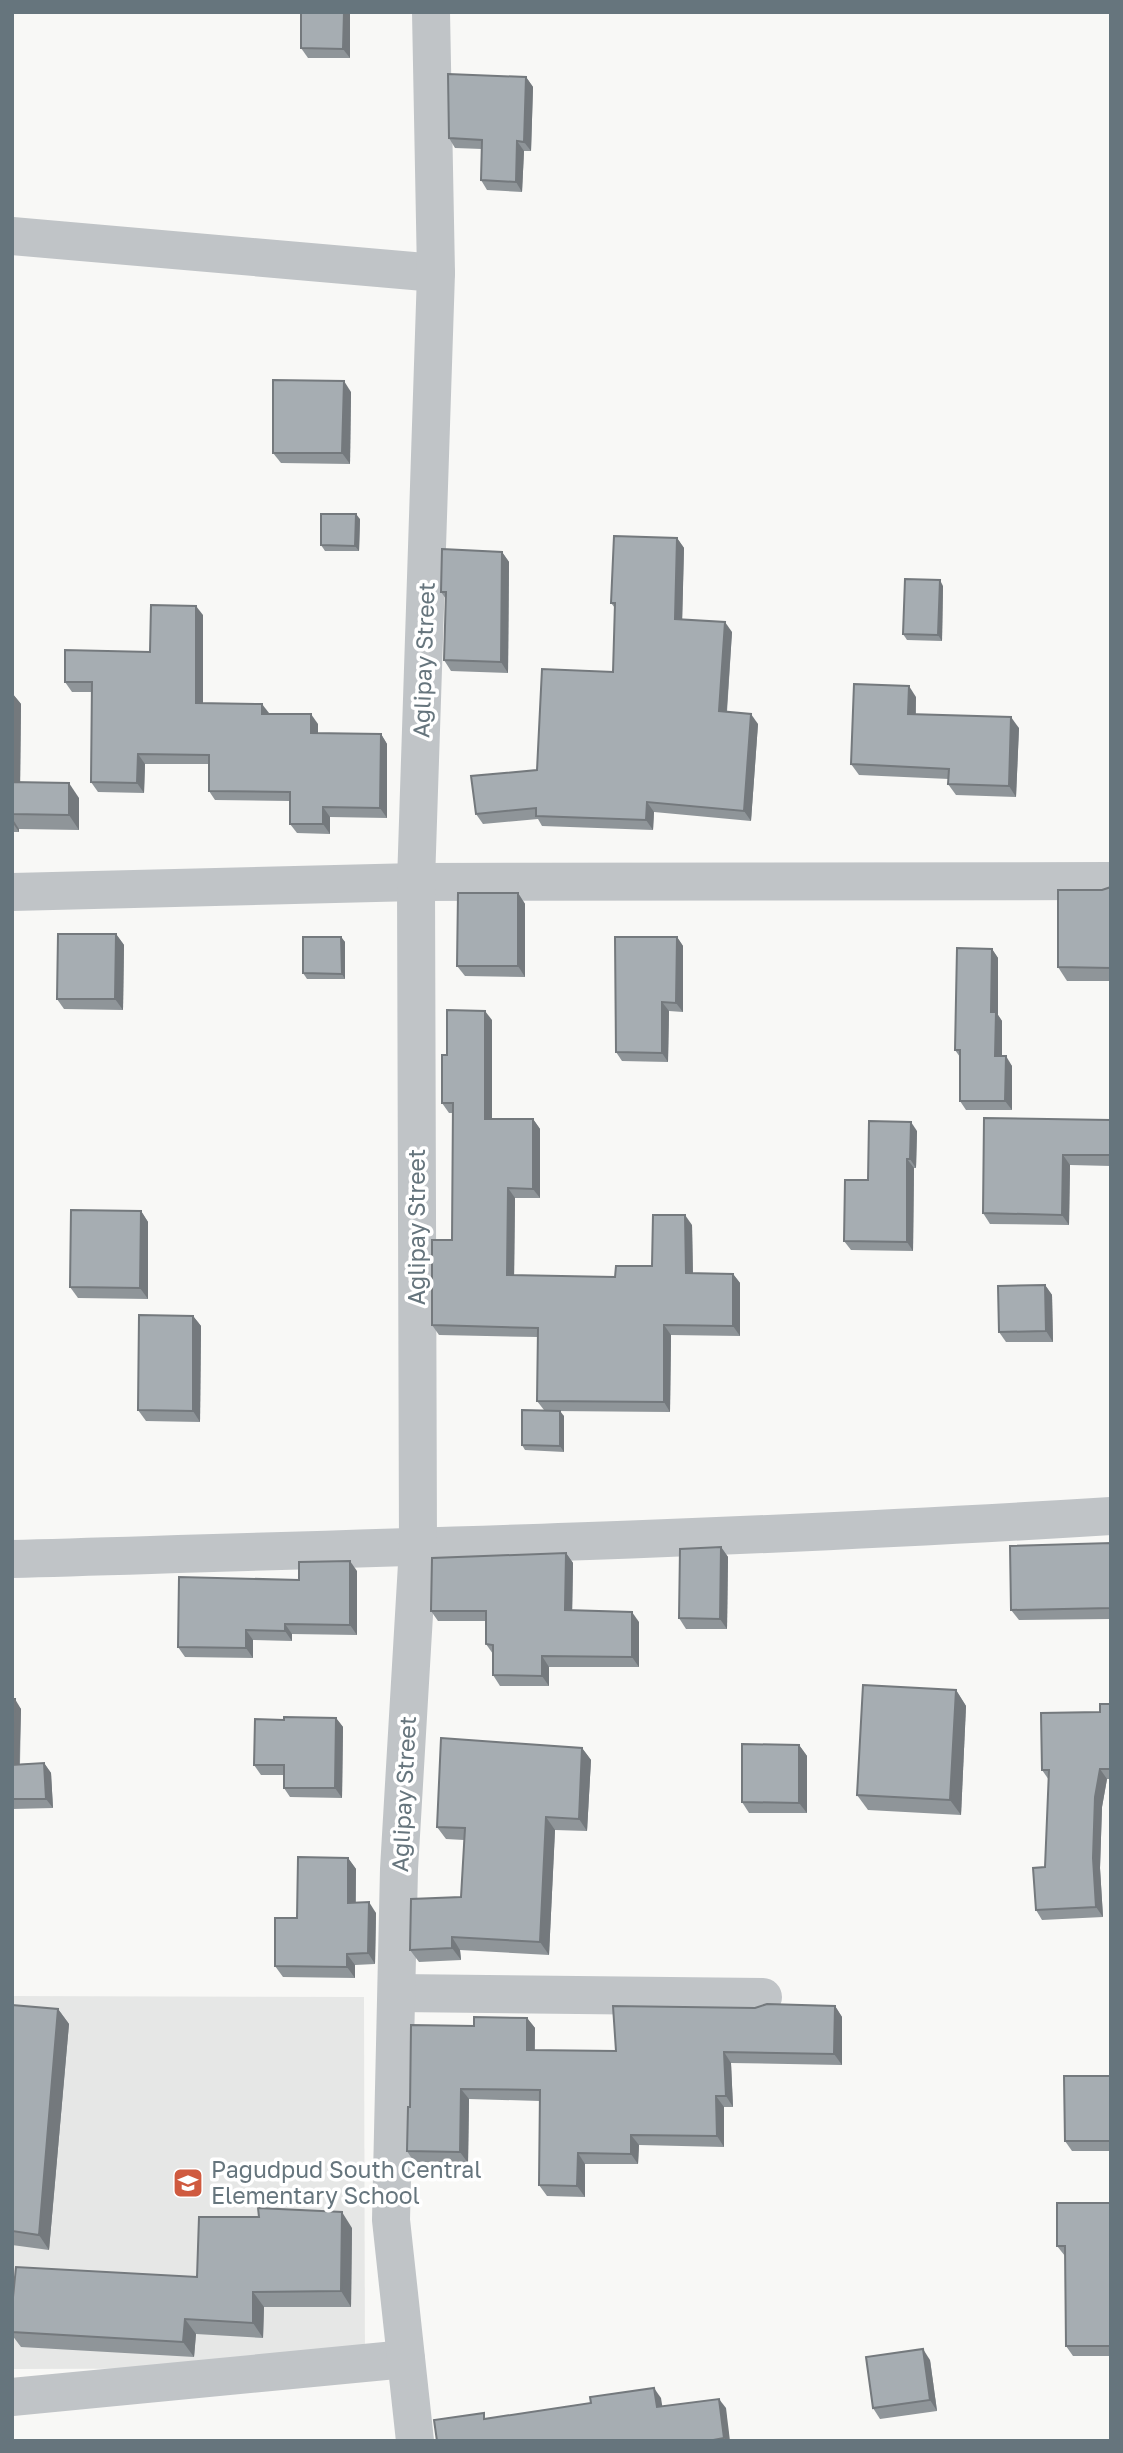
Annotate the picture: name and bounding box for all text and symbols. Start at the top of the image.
street label: Aglipay Street [406,581,440,739]
street label: Aglipay Street [402,1149,430,1305]
street label: Aglipay Street [385,1715,421,1873]
place label: Pagudpud South Central Elementary School [211,2155,482,2209]
school or university icon: Pagudpud South Central Elementary School [171,2166,205,2200]

